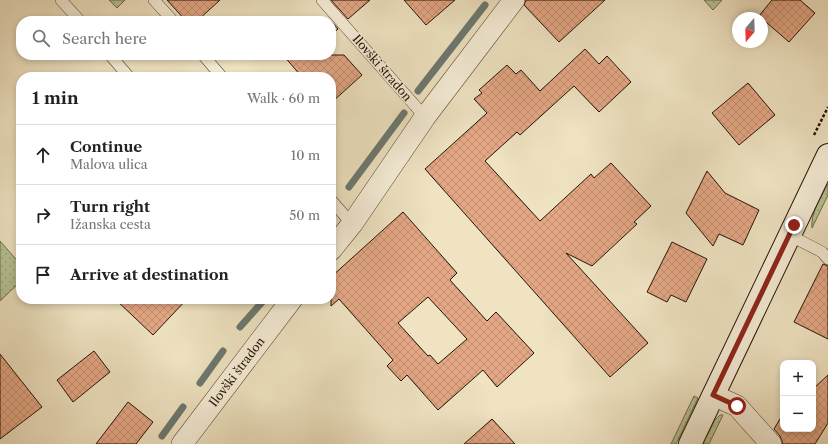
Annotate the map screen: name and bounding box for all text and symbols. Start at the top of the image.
north arrow [732,12,768,48]
search box [16,16,336,60]
icon: search [30,27,52,49]
text: Search here [62,29,147,48]
street label: Ilovški štradon [349,31,416,104]
text: 1 min [32,88,79,108]
text: Walk · 60 m [247,90,320,106]
text: Continue [70,137,142,156]
icon: ahead [32,144,54,166]
text: 10 m [291,147,320,163]
text: Malova ulica [70,156,148,172]
text: Turn right [70,197,150,216]
icon: right [32,204,54,226]
text: 50 m [289,207,320,223]
text: Ižanska cesta [70,216,151,232]
route end [785,216,803,234]
icon: arrive [32,264,54,286]
text: Arrive at destination [70,265,229,284]
street label: Ilovški štradon [206,334,268,409]
map controls [780,360,816,432]
button: + [780,360,816,396]
button: − [780,396,816,432]
route start [728,397,746,415]

